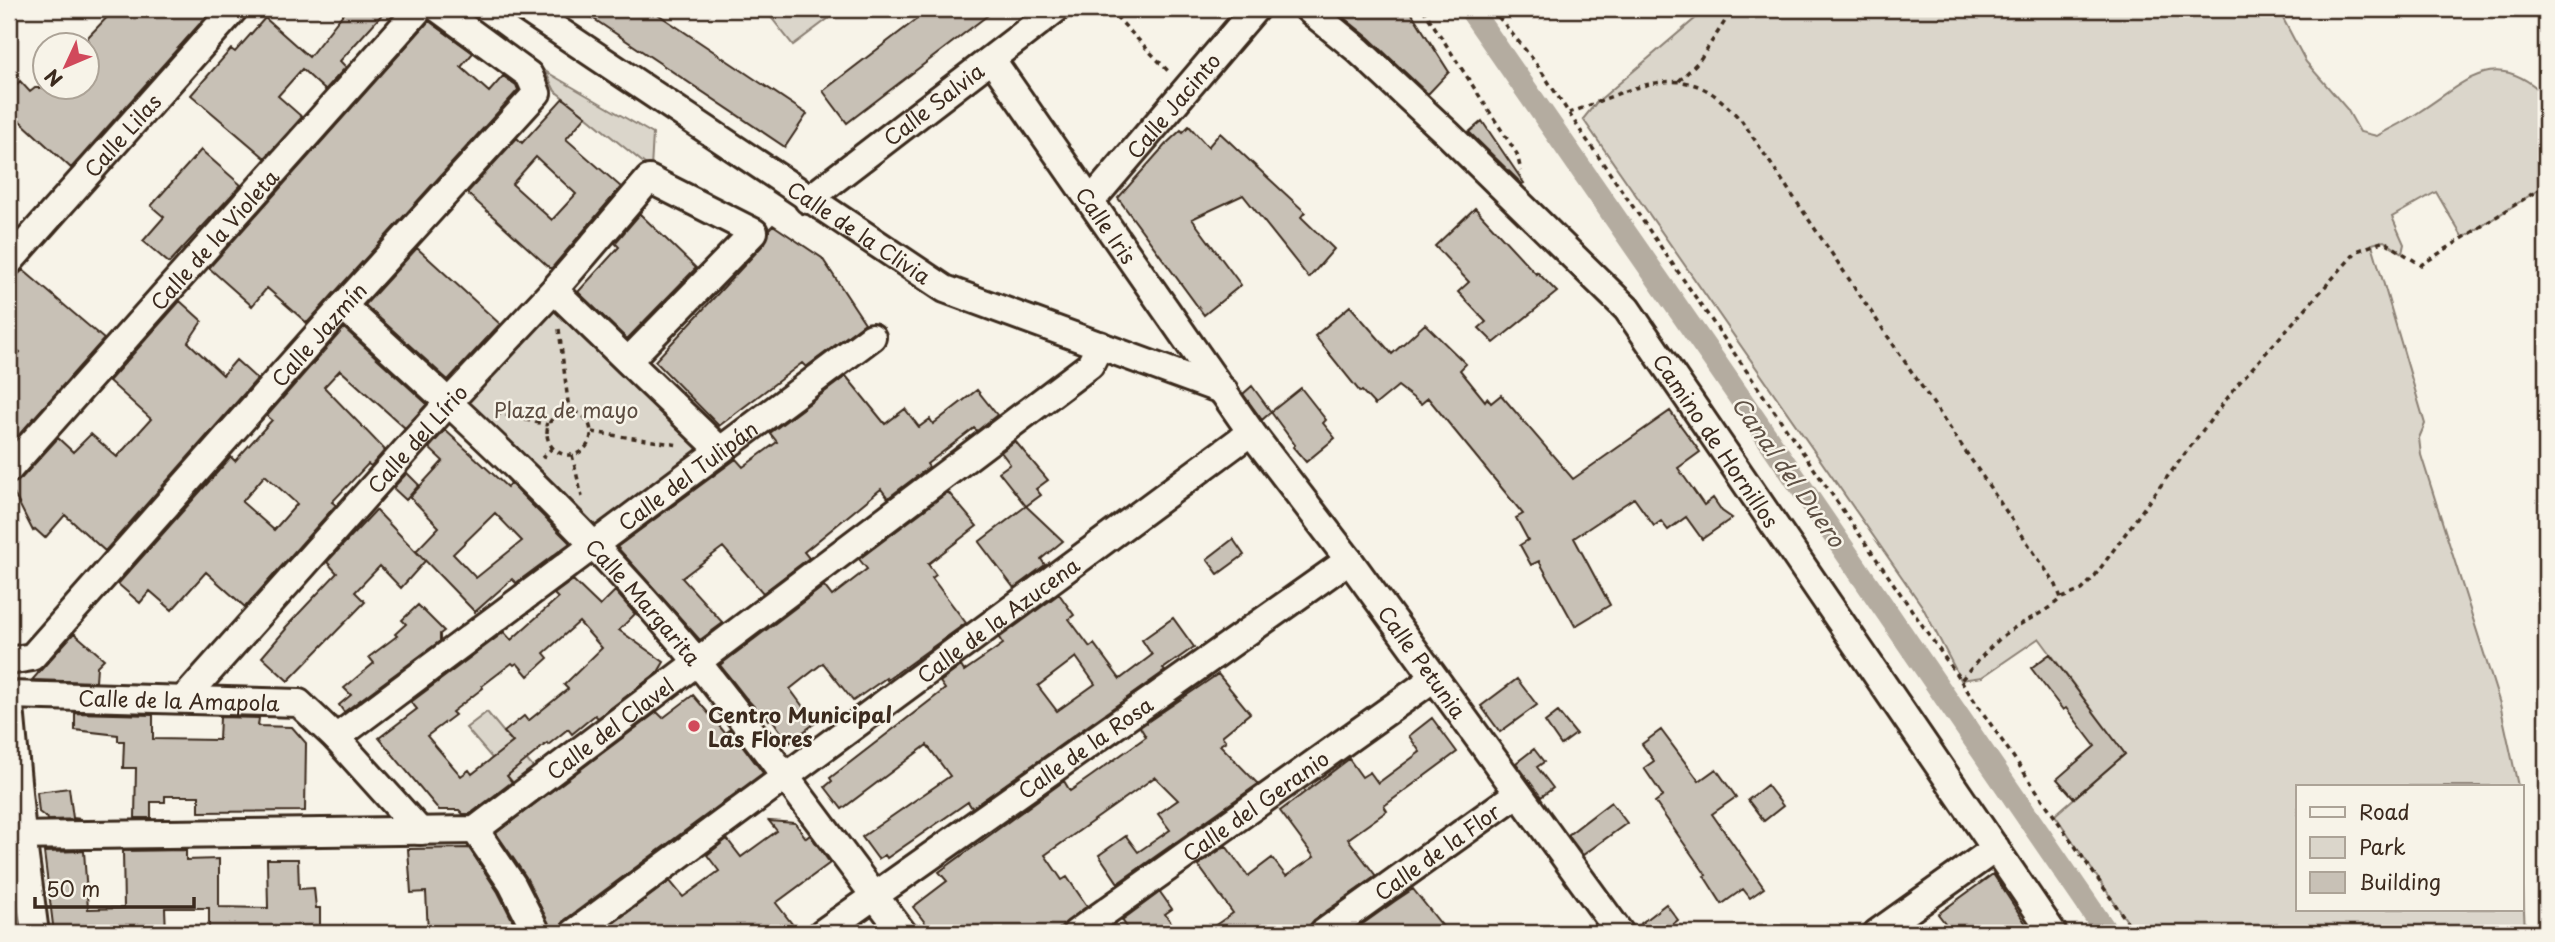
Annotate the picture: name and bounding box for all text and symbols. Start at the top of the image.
north arrow [32,32,102,102]
street label: Calle Jacinto [1118,45,1227,165]
street label: Calle Salvia [876,54,991,153]
text: N [38,63,68,94]
street label: Calle Lilas [76,86,168,184]
street label: Calle de la Violeta [142,161,286,317]
street label: Calle de la Clivia [781,172,938,292]
street label: Calle Iris [1069,180,1145,270]
street label: Calle Jazmín [263,275,374,393]
street label: Camino de Hornillos [1646,347,1787,534]
street label: Calle del Lírio [359,376,474,500]
water label: Canal del Duero [1724,388,1855,555]
park label: Plaza de mayo [494,393,638,425]
street label: Calle del Tulipán [611,412,764,538]
street label: Calle Margarita [579,531,710,672]
street label: Calle de la Azucena [910,549,1086,690]
street label: Calle Petunia [1371,598,1475,725]
street label: Calle del Clavel [539,669,680,787]
street label: Calle de la Amapola [78,681,280,718]
street label: Calle de la Rosa [1011,688,1159,806]
place label: Centro Municipal Las Flores [708,698,892,754]
marker: Centro Municipal Las Flores [686,718,702,734]
street label: Calle del Geranio [1175,742,1335,869]
legend [2296,785,2524,911]
street label: Calle de la Flor [1367,795,1507,908]
text: Road [2359,795,2410,827]
text: Park [2359,830,2406,862]
scale bar [35,865,194,909]
text: Building [2359,865,2441,897]
text: 50 m [46,872,100,904]

